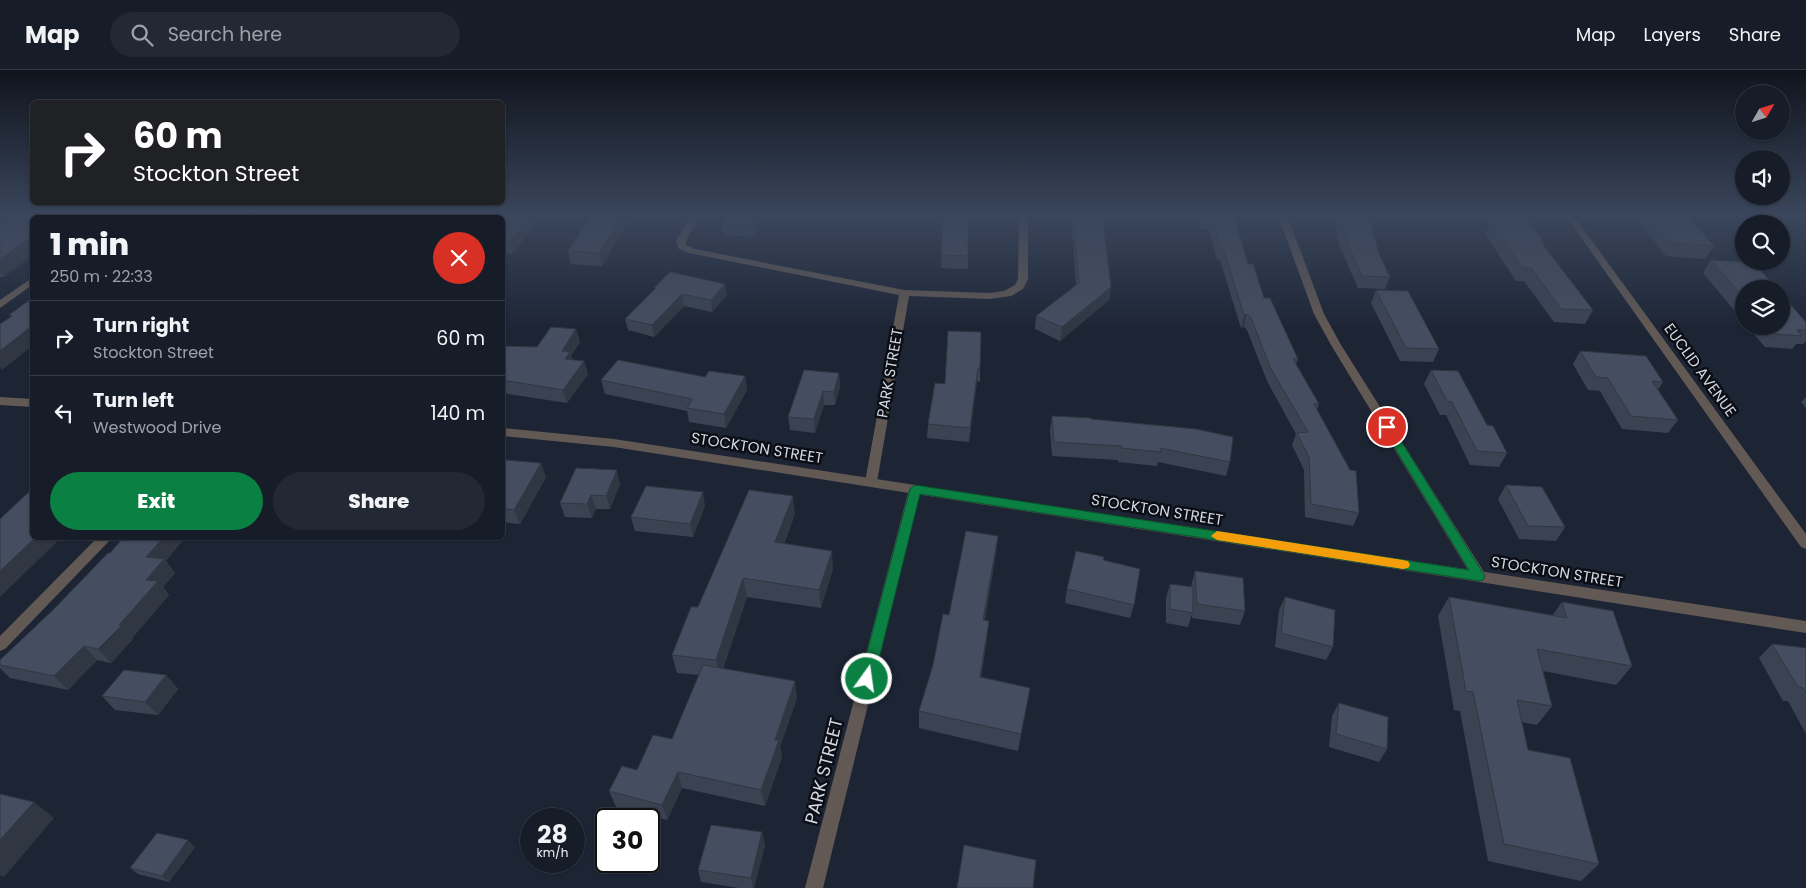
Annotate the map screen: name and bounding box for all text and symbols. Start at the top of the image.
search box [110,12,460,57]
text: Map [25,18,80,51]
icon: search [128,21,156,49]
text: Search here [168,21,282,48]
text: Map [1576,22,1616,47]
text: Layers [1644,22,1701,47]
text: Share [1729,22,1781,47]
north arrow [1735,85,1790,140]
map controls [1735,85,1790,335]
text: 60 m [133,111,223,160]
icon: right [50,120,115,185]
button: sound [1735,150,1790,205]
text: Stockton Street [133,158,299,189]
button: search [1735,215,1790,270]
text: 1 min [50,223,129,266]
button: close [433,232,485,284]
text: 250 m · 22:33 [50,265,153,288]
button: layers [1735,280,1790,335]
text: Turn right [93,312,189,339]
street label: EUCLID AVENUE [1659,319,1741,421]
icon: right [50,324,78,352]
text: 60 m [436,325,485,352]
street label: PARK STREET [871,327,908,419]
text: Stockton Street [93,341,214,364]
text: Turn left [93,387,174,414]
icon: left [50,399,78,427]
text: 140 m [430,400,485,427]
pin [1366,406,1408,448]
icon: arrive [1373,413,1401,441]
text: Westwood Drive [93,416,222,439]
street label: STOCKTON STREET [690,427,825,468]
button: Exit [50,472,263,530]
button: Share [273,472,485,530]
street label: STOCKTON STREET [1090,489,1225,530]
street label: STOCKTON STREET [1490,551,1625,592]
position arrow [840,652,892,704]
street label: PARK STREET [798,715,849,827]
speed limit sign: 30 [595,808,660,873]
text: 28 [537,817,568,852]
text: km/h [537,844,568,861]

